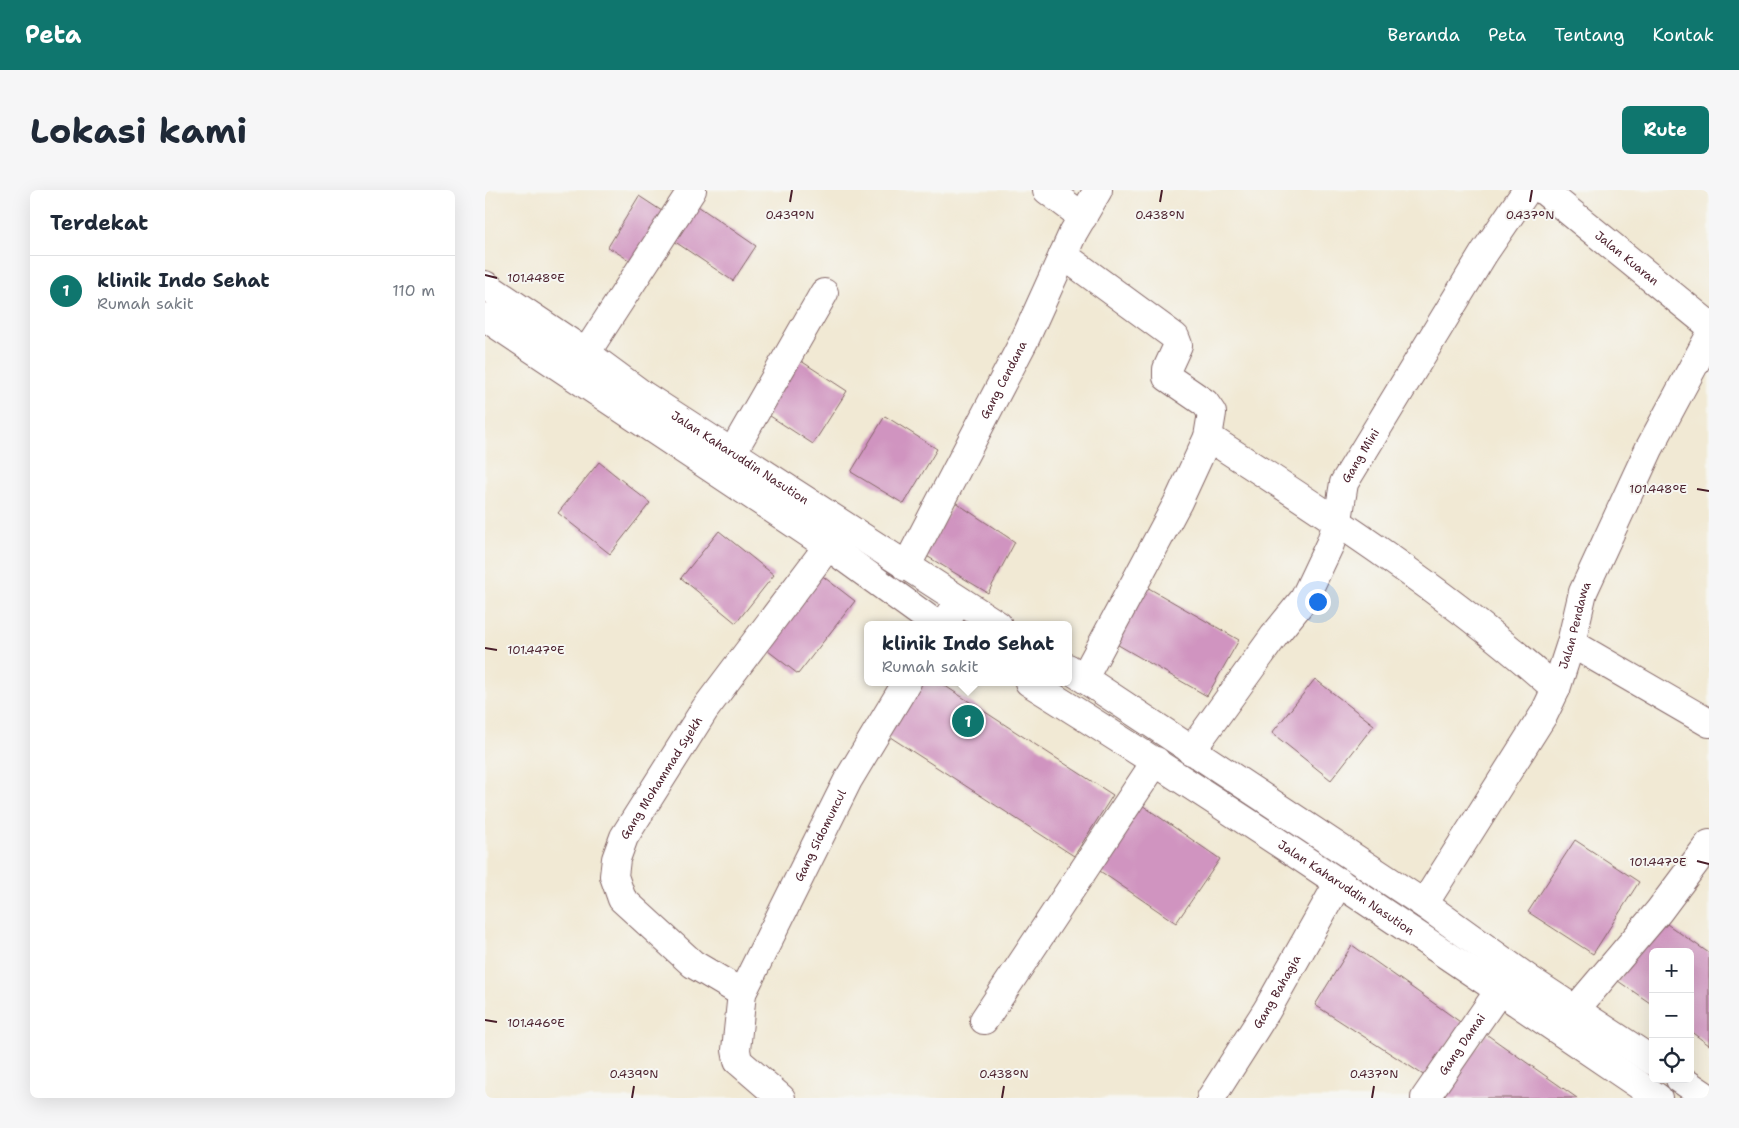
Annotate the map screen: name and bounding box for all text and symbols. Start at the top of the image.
text: Peta [25,19,81,51]
text: Beranda [1388,23,1460,47]
text: Peta [1488,23,1526,47]
text: Tentang [1554,23,1625,47]
text: Kontak [1653,23,1714,47]
button: Rute [1622,106,1709,154]
text: Lokasi kami [30,107,247,154]
text: 0.439°N [766,207,814,223]
text: 0.438°N [1135,207,1185,223]
text: 0.437°N [1506,207,1554,223]
text: Terdekat [50,209,148,237]
street label: Jalan Kuaran [1592,227,1662,289]
text: klinik Indo Sehat [97,268,270,293]
text: 101.448°E [507,270,565,286]
text: 1 [62,280,70,301]
text: 110 m [392,280,435,301]
text: Rumah sakit [97,293,194,314]
street label: Gang Cendana [977,338,1031,422]
street label: Jalan Kaharuddin Nasution [668,407,812,508]
street label: Gang Mini [1338,426,1383,486]
text: 101.448°E [1629,481,1687,497]
street label: Jalan Pendawa [1555,578,1595,671]
your location [1305,589,1331,615]
popup [864,621,1072,686]
text: klinik Indo Sehat [882,631,1054,656]
text: 101.447°E [507,642,565,658]
text: Rumah sakit [882,656,979,677]
pin: 1 [952,702,984,740]
street label: Gang Mohammad Syekh [617,713,706,842]
street label: Gang Sidomuncul [791,787,850,884]
street label: Jalan Kaharuddin Nasution [1275,836,1417,939]
text: 101.447°E [1629,854,1687,870]
map controls [1649,948,1694,1083]
button: + [1649,948,1694,993]
street label: Gang Bahagia [1249,952,1305,1032]
button: − [1649,993,1694,1038]
street label: Gang Damai [1435,1011,1489,1079]
text: 101.446°E [507,1015,565,1031]
button: locate [1649,1038,1694,1083]
text: 0.439°N [610,1066,658,1082]
text: 0.438°N [979,1066,1029,1082]
text: 0.437°N [1350,1066,1398,1082]

